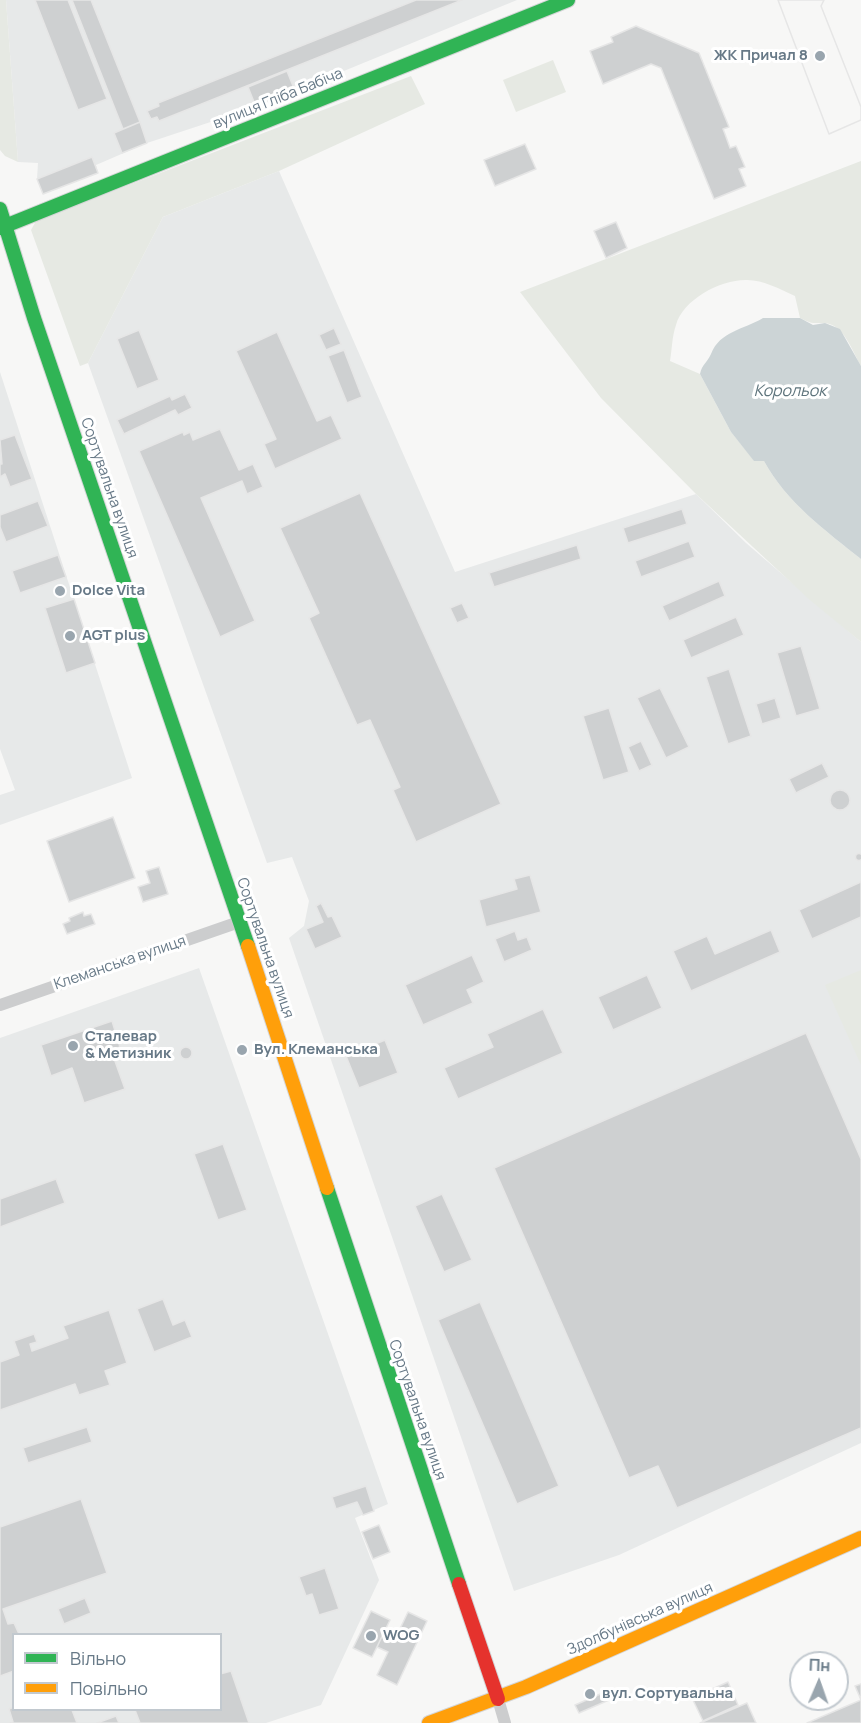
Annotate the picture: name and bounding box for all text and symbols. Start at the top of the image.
place label: ЖК Причал 8 [714,47,808,65]
marker: ЖК Причал 8 [813,49,827,63]
street label: вулиця Гліба Бабіча [210,65,346,133]
water label: Корольок [754,382,826,402]
street label: Сортувальна вулиця [77,415,141,561]
place label: Dolce Vita [72,582,145,600]
marker: Dolce Vita [53,584,67,598]
place label: AGT plus [82,627,145,645]
marker: AGT plus [63,629,77,643]
street label: Сортувальна вулиця [233,875,297,1021]
street label: Клеманська вулиця [52,932,188,994]
place label: Сталевар & Метизник [85,1028,171,1063]
marker: Сталевар & Метизник [66,1039,80,1053]
place label: Вул. Клеманська [254,1041,378,1059]
marker: Вул. Клеманська [235,1043,249,1057]
street label: Сортувальна вулиця [385,1337,449,1483]
street label: Здолбунівська вулиця [564,1579,716,1659]
place label: WOG [383,1627,420,1645]
marker: WOG [364,1629,378,1643]
legend [12,1633,222,1711]
text: Вільно [70,1646,126,1670]
north arrow [789,1651,849,1711]
text: Пн [808,1654,831,1676]
text: Повільно [70,1676,148,1700]
place label: вул. Сортувальна [602,1685,733,1703]
marker: вул. Сортувальна [583,1687,597,1701]

